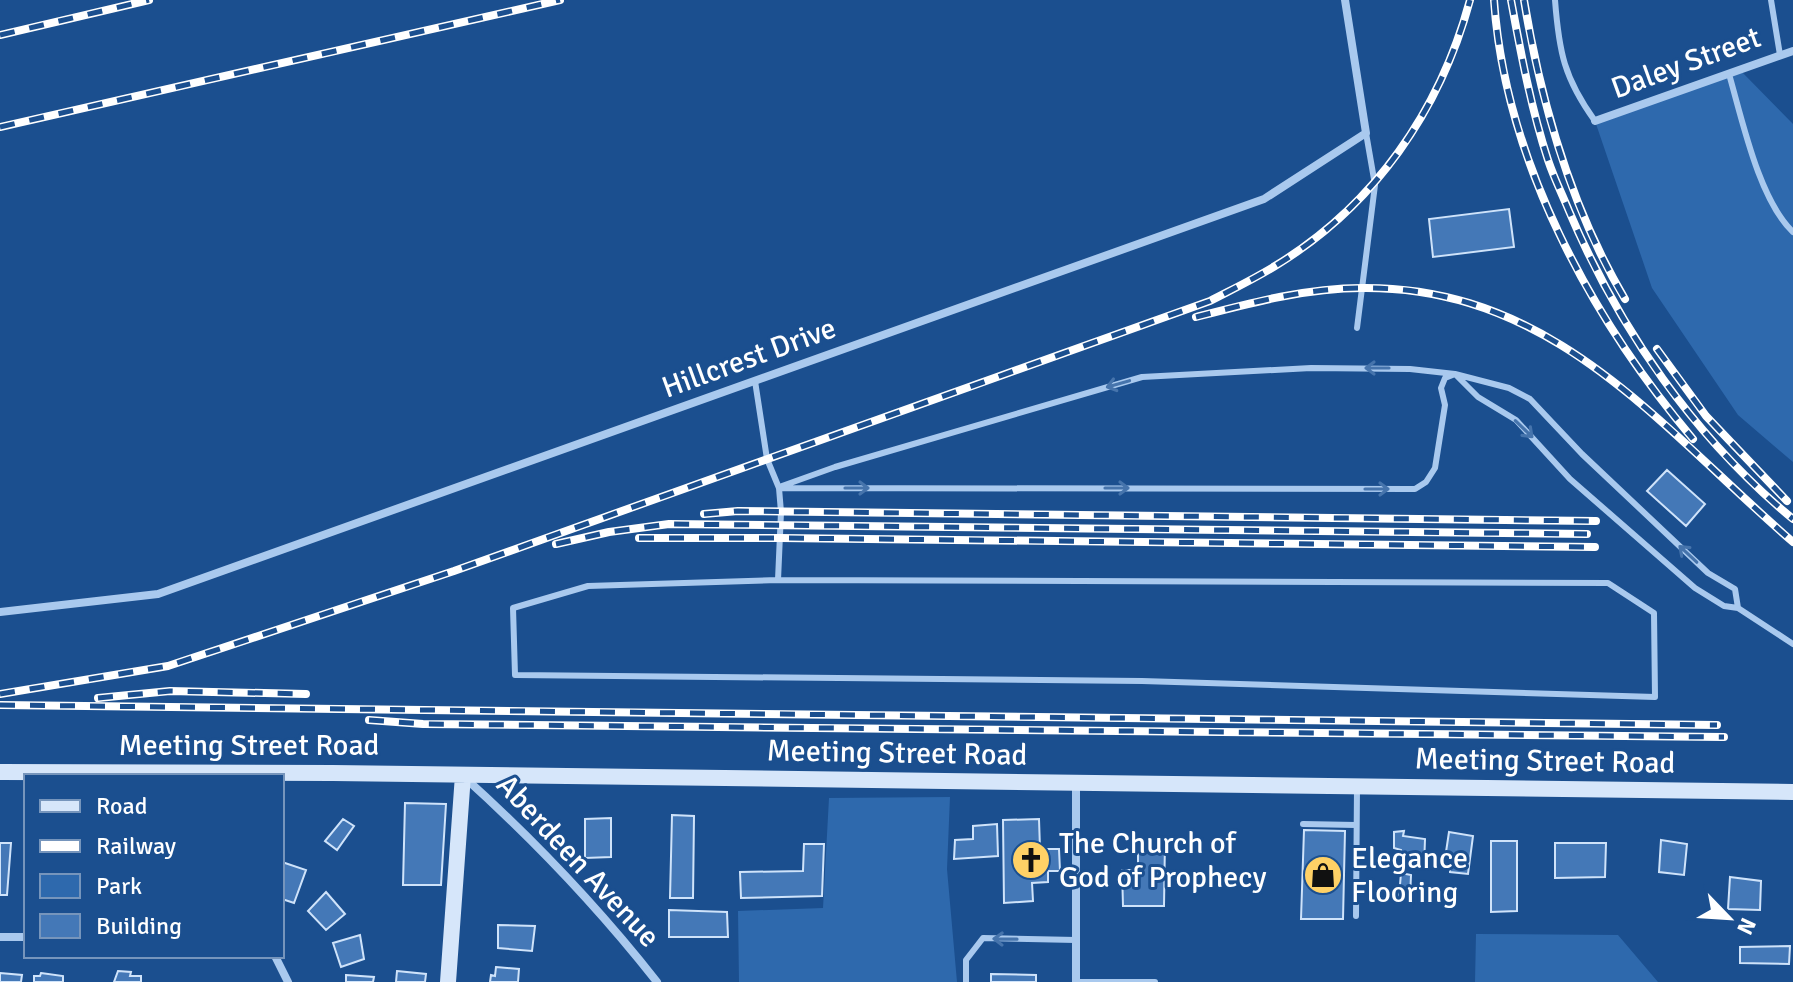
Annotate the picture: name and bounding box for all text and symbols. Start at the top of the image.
street label: Daley Street [1606,19,1766,107]
street label: Hillcrest Drive [657,309,841,407]
one-way arrow [1364,360,1391,376]
one-way arrow [1106,377,1132,392]
one-way arrow [1514,419,1533,438]
one-way arrow [843,480,870,496]
one-way arrow [1103,480,1130,496]
one-way arrow [1363,481,1390,497]
one-way arrow [1679,545,1698,564]
street label: Meeting Street Road [119,727,379,764]
street label: Meeting Street Road [766,732,1028,774]
street label: Meeting Street Road [1414,740,1676,782]
street label: Aberdeen Avenue [489,767,667,955]
legend [24,774,284,958]
text: Road [96,791,147,821]
place label: The Church of God of Prophecy [1059,825,1267,896]
text: Railway [96,831,176,861]
church icon: The Church of God of Prophecy [1010,839,1052,881]
place label: Elegance Flooring [1351,840,1468,911]
shop icon: Elegance Flooring [1302,854,1344,896]
text: Park [96,871,142,901]
north arrow [1689,878,1769,958]
text: Building [96,911,182,941]
text: N [1731,914,1762,939]
one-way arrow [992,931,1019,947]

